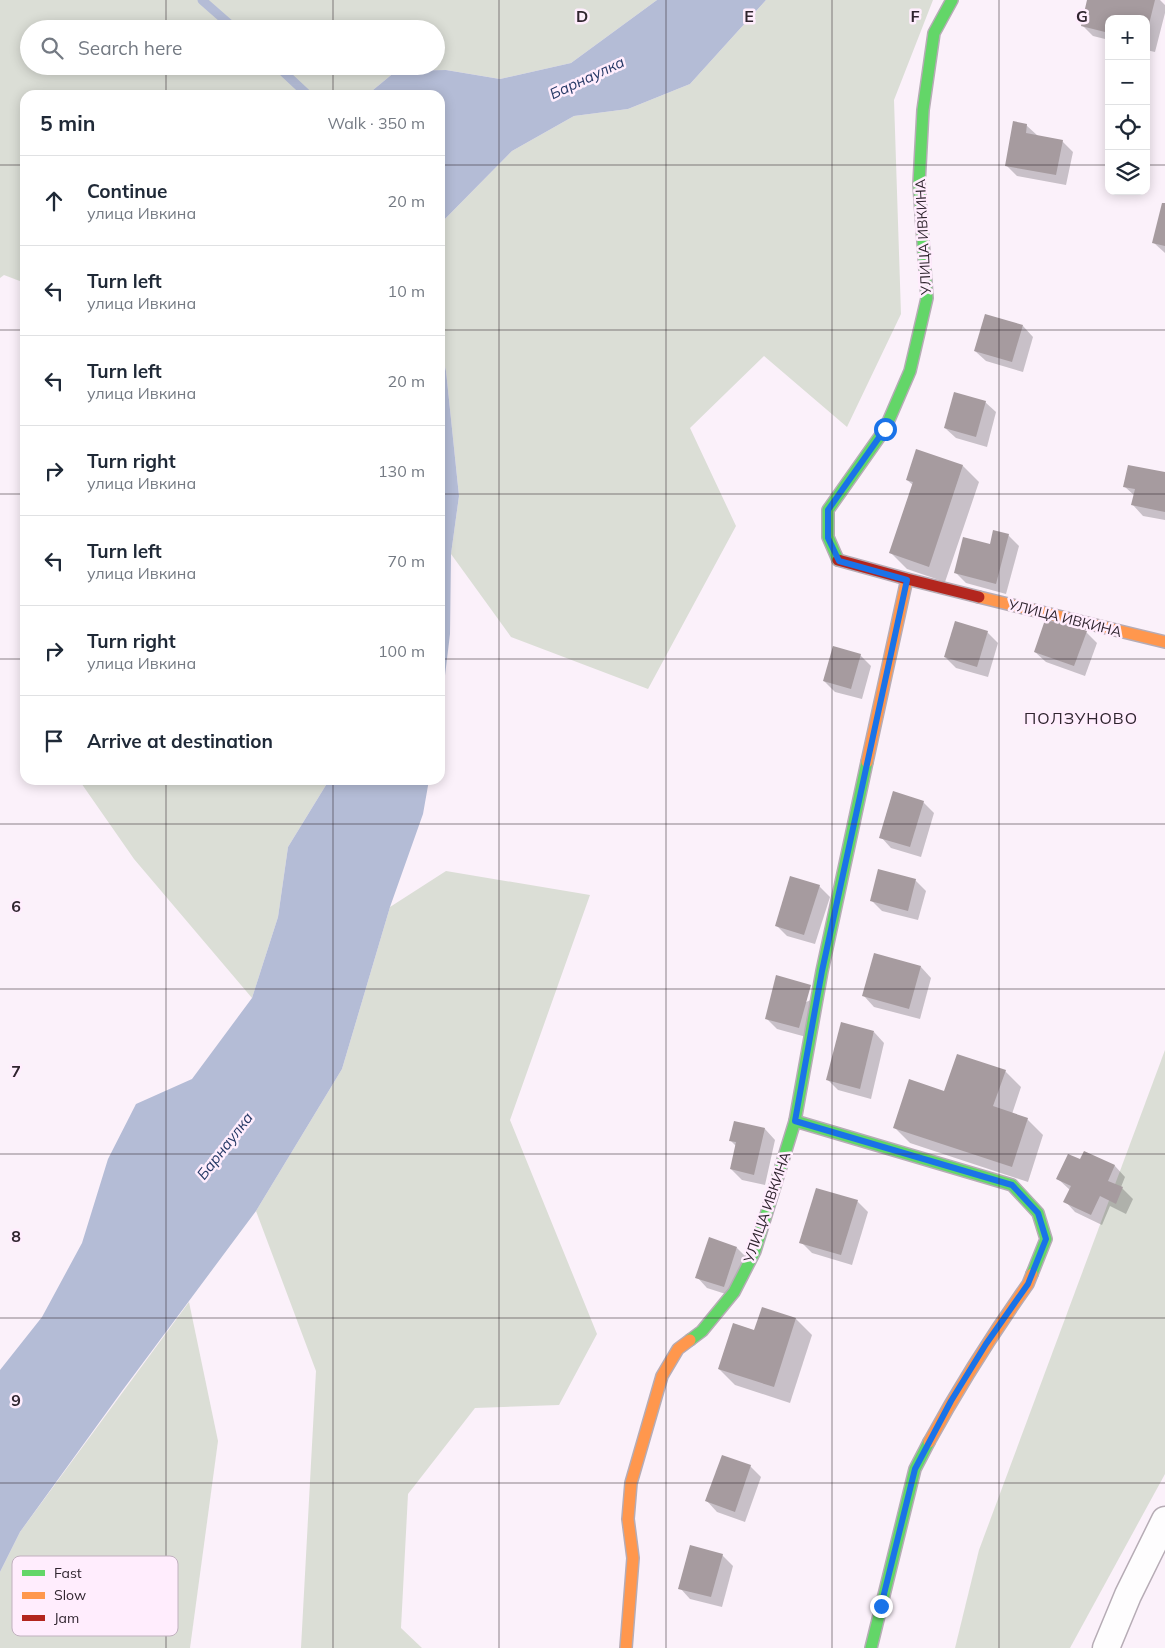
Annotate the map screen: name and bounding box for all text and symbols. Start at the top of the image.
text: D [576,6,588,26]
text: E [744,6,754,26]
text: F [910,6,920,26]
text: G [1076,6,1088,26]
map controls [1105,15,1150,195]
button: + [1105,15,1150,60]
search box [20,20,445,75]
icon: search [38,34,66,62]
text: Search here [78,36,182,60]
water label: Барнаулка [546,52,627,103]
button: − [1105,60,1150,105]
button: locate [1105,105,1150,150]
text: 5 min [40,110,95,136]
text: Walk · 350 m [327,113,425,133]
button: layers [1105,150,1150,195]
street label: УЛИЦА ИВКИНА [911,178,935,297]
text: Continue [87,179,167,203]
icon: ahead [40,187,68,215]
text: 20 m [388,191,425,211]
text: улица Ивкина [87,203,196,223]
text: Turn left [87,269,162,293]
icon: left [40,277,68,305]
text: 10 m [388,281,425,301]
text: улица Ивкина [87,293,196,313]
text: Turn left [87,359,162,383]
icon: left [40,367,68,395]
text: 20 m [388,371,425,391]
text: улица Ивкина [87,383,196,403]
route start [874,418,897,441]
text: Turn right [87,449,176,473]
icon: right [40,457,68,485]
text: 130 m [378,461,425,481]
text: улица Ивкина [87,473,196,493]
text: Turn left [87,539,162,563]
icon: left [40,547,68,575]
text: 70 m [388,551,425,571]
text: улица Ивкина [87,563,196,583]
street label: УЛИЦА ИВКИНА [1005,595,1124,641]
text: Turn right [87,629,176,653]
icon: right [40,637,68,665]
text: 100 m [378,641,425,661]
text: улица Ивкина [87,653,196,673]
district label: ПОЛЗУНОВО [1024,708,1138,728]
icon: arrive [40,727,68,755]
text: Arrive at destination [87,729,273,753]
text: 6 [11,896,21,916]
text: 7 [11,1061,21,1081]
water label: Барнаулка [192,1108,257,1183]
street label: УЛИЦА ИВКИНА [739,1148,795,1266]
text: 8 [11,1226,21,1246]
text: 9 [11,1390,21,1410]
legend [12,1556,178,1636]
text: Fast [54,1564,82,1582]
text: Slow [54,1586,86,1604]
route end [870,1595,893,1618]
text: Jam [54,1609,79,1627]

